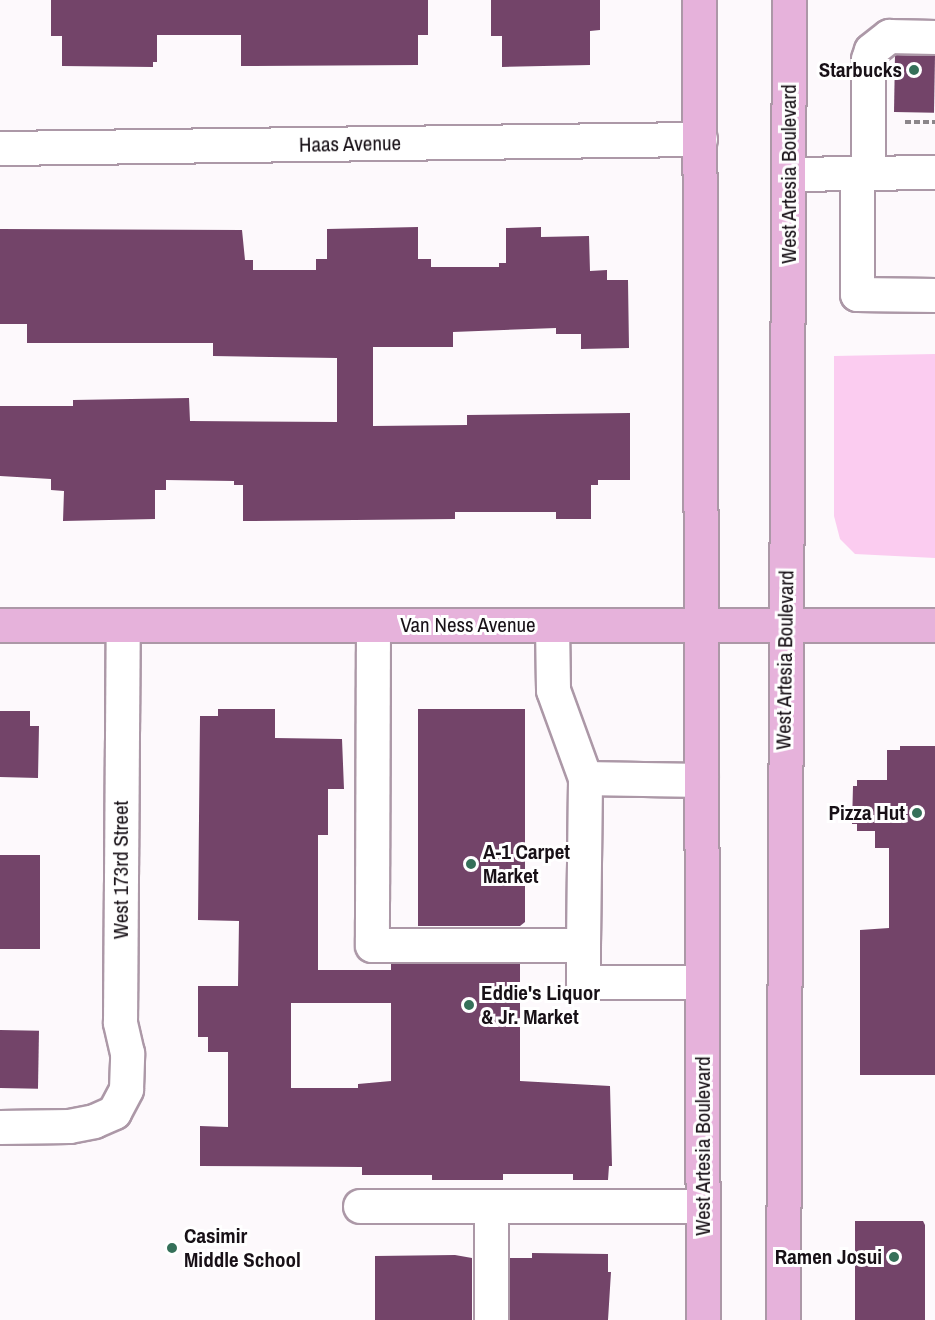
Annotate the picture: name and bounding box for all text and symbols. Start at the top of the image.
place label: Starbucks [819,57,902,83]
marker: Starbucks [907,63,921,77]
street label: West Artesia Boulevard [776,84,802,264]
street label: Haas Avenue [298,131,402,157]
street label: West Artesia Boulevard [771,569,799,751]
street label: Van Ness Avenue [400,612,536,638]
place label: Pizza Hut [828,800,905,826]
street label: West 173rd Street [108,801,134,939]
marker: Pizza Hut [910,806,924,820]
place label: A-1 Carpet Market [483,839,570,889]
marker: A-1 Carpet Market [464,857,478,871]
place label: Eddie's Liquor & Jr. Market [481,980,600,1030]
marker: Eddie's Liquor & Jr. Market [462,998,476,1012]
street label: West Artesia Boulevard [690,1056,716,1236]
place label: Casimir Middle School [184,1223,301,1273]
marker: Casimir Middle School [165,1241,179,1255]
place label: Ramen Josui [775,1244,882,1270]
marker: Ramen Josui [887,1250,901,1264]

